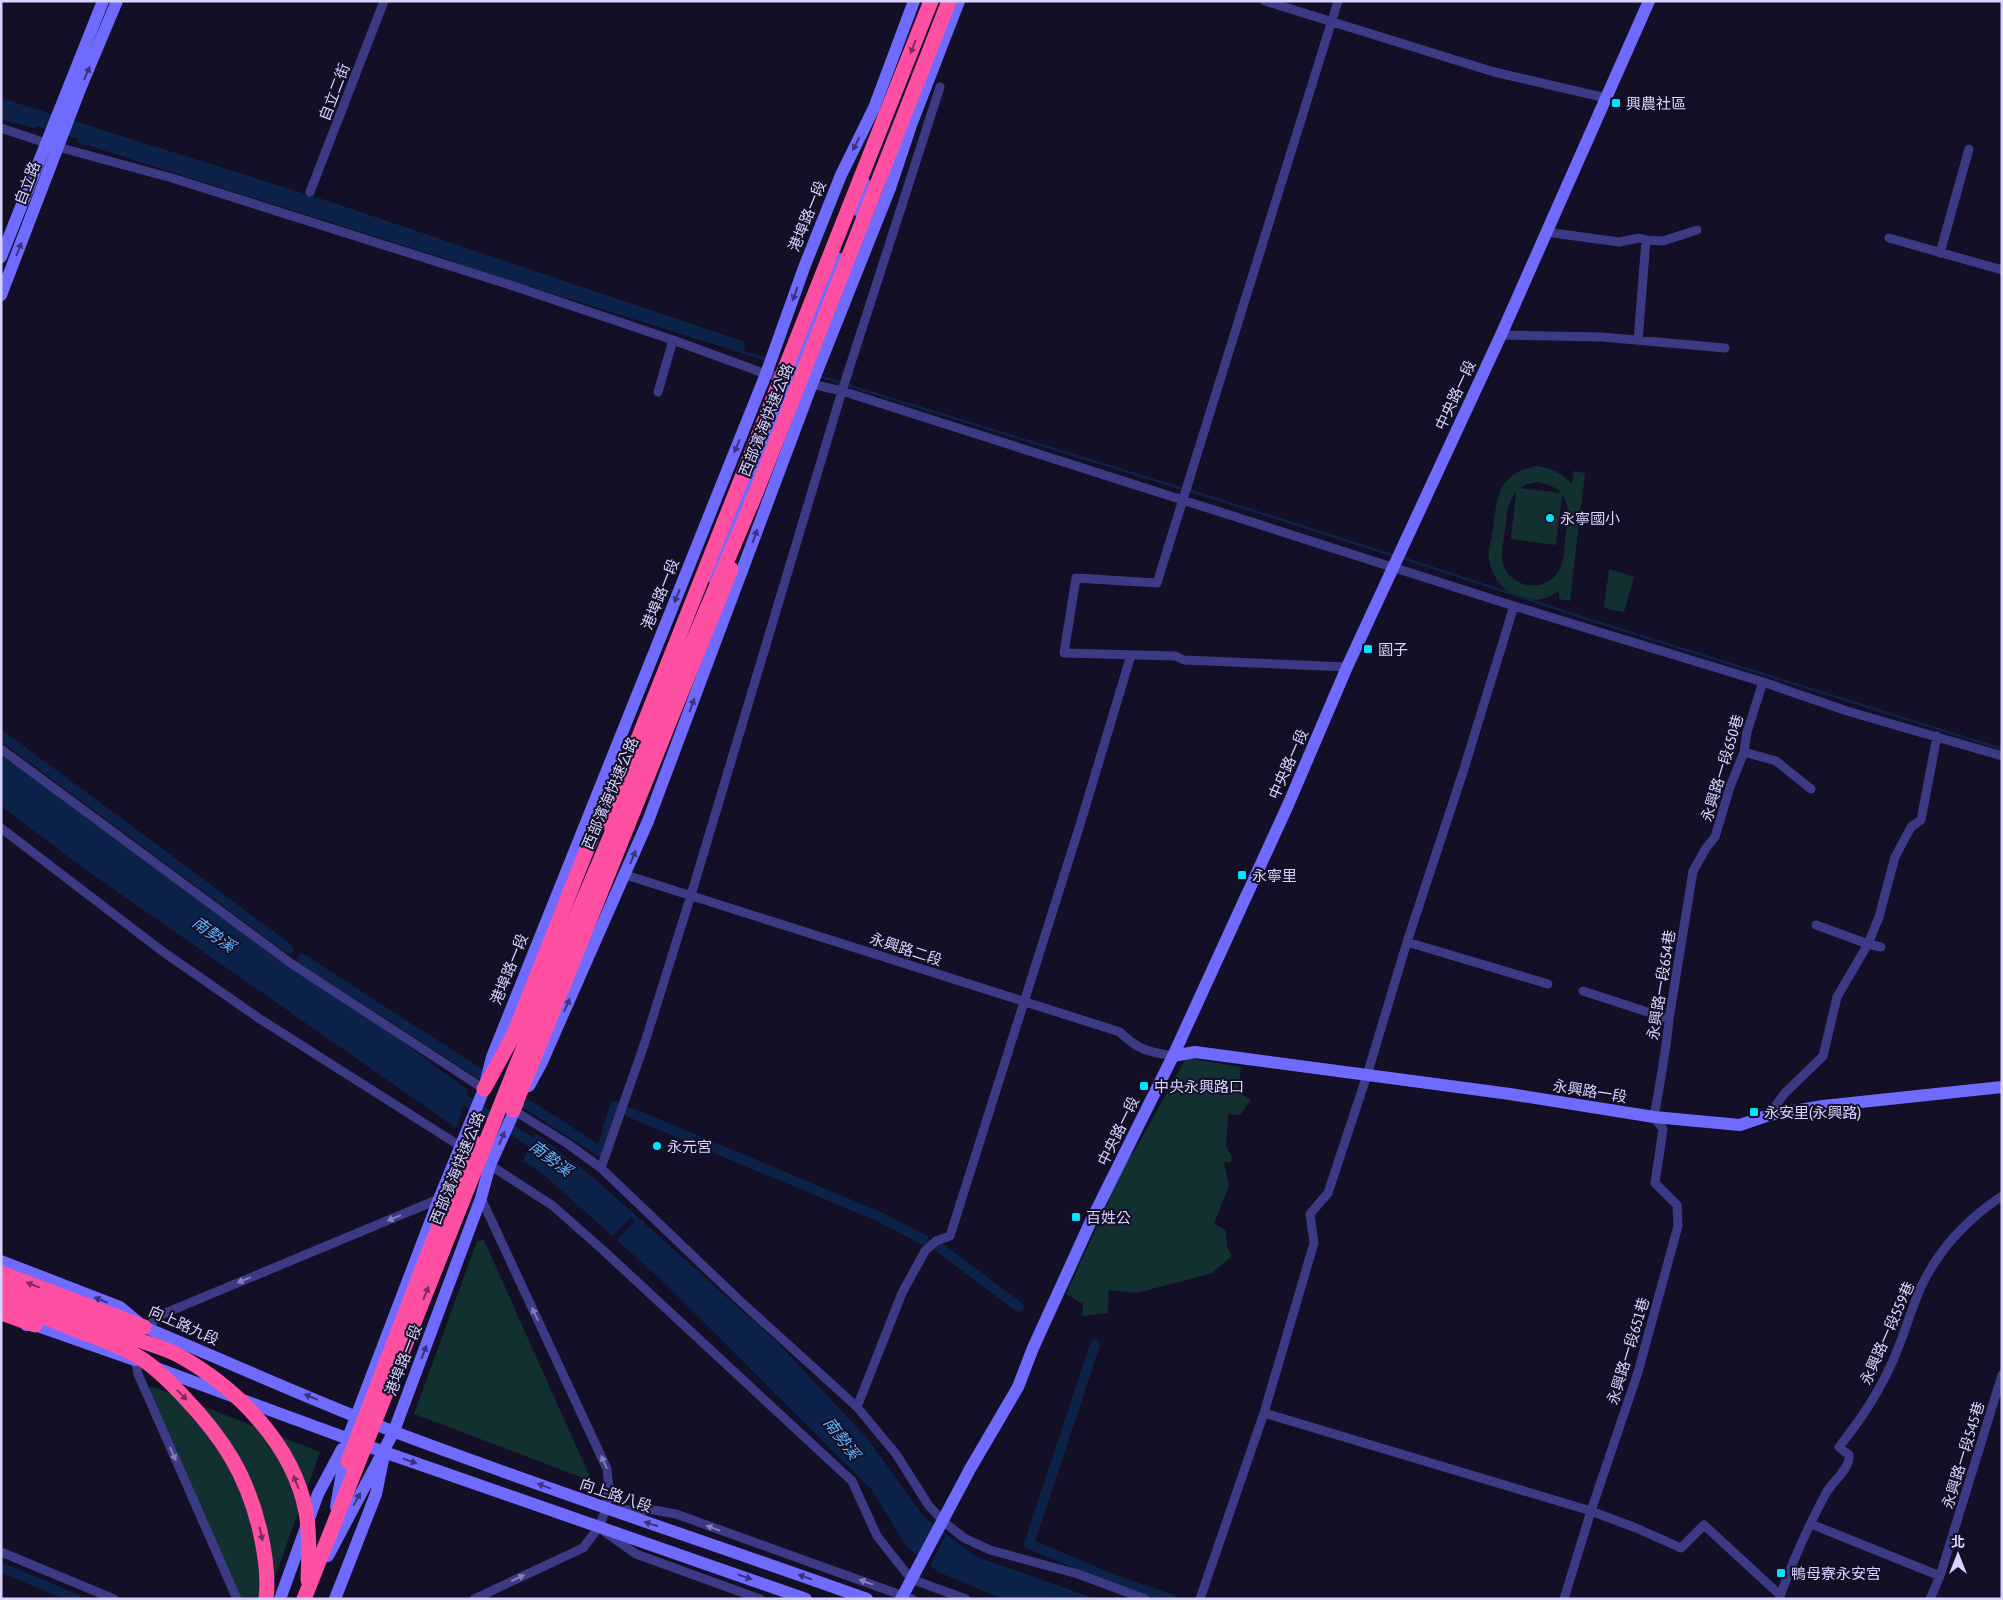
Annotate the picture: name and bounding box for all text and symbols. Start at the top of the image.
one-way arrow [909,39,916,54]
street label: 自立二街 [315,61,353,123]
one-way arrow [84,66,92,80]
place label: 興農社區 [1626,95,1686,112]
marker: 興農社區 [1610,97,1622,109]
one-way arrow [852,136,860,151]
street label: 自立路 [11,159,43,207]
street label: 港埠路一段 [785,178,829,254]
one-way arrow [15,241,23,256]
one-way arrow [791,286,798,301]
street label: 中央路一段 [1431,357,1479,433]
street label: 西部濱海快速公路 [736,361,796,479]
one-way arrow [733,438,740,453]
place label: 永寧國小 [1560,510,1620,527]
marker: 永寧國小 [1544,512,1556,524]
one-way arrow [751,528,759,543]
street label: 港埠路一段 [638,556,682,632]
one-way arrow [672,589,680,604]
place label: 園子 [1378,641,1408,658]
marker: 園子 [1362,643,1374,655]
one-way arrow [688,697,696,712]
street label: 永興路一段650巷 [1698,712,1746,824]
street label: 中央路一段 [1265,726,1311,802]
street label: 西部濱海快速公路 [579,734,641,852]
one-way arrow [630,849,638,864]
place label: 永寧里 [1252,867,1297,884]
marker: 永寧里 [1236,869,1248,881]
water label: 南勢溪 [189,913,240,957]
street label: 永興路二段 [868,929,944,969]
street label: 永興路一段654巷 [1644,929,1678,1041]
street label: 港埠路一段 [487,931,531,1007]
one-way arrow [564,998,572,1012]
street label: 永興路一段 [1552,1077,1628,1105]
place label: 中央永興路口 [1154,1078,1244,1095]
marker: 中央永興路口 [1138,1080,1150,1092]
street label: 中央路一段 [1094,1094,1142,1168]
place label: 永安里(永興路) [1764,1104,1861,1121]
marker: 永安里(永興路) [1748,1106,1760,1118]
street label: 西部濱海快速公路 [427,1109,487,1227]
one-way arrow [498,1131,506,1145]
water label: 南勢溪 [526,1136,577,1181]
place label: 永元宮 [667,1138,712,1155]
marker: 永元宮 [651,1140,663,1152]
place label: 百姓公 [1086,1209,1131,1226]
marker: 百姓公 [1070,1211,1082,1223]
one-way arrow [387,1214,401,1222]
one-way arrow [237,1277,251,1285]
street label: 永興路一段559巷 [1857,1279,1917,1387]
one-way arrow [25,1281,40,1289]
one-way arrow [422,1285,430,1300]
street label: 永興路一段651巷 [1604,1295,1652,1407]
one-way arrow [93,1296,108,1304]
street label: 向上路九段 [146,1302,222,1348]
one-way arrow [531,1307,539,1321]
street label: 港埠路一段 [382,1322,424,1398]
one-way arrow [420,1344,428,1359]
one-way arrow [176,1389,188,1401]
one-way arrow [303,1393,318,1401]
street label: 永興路一段545巷 [1939,1399,1987,1511]
water label: 南勢溪 [820,1413,865,1464]
one-way arrow [170,1447,178,1461]
one-way arrow [599,1455,607,1469]
one-way arrow [403,1458,418,1465]
one-way arrow [292,1474,300,1489]
street label: 向上路八段 [578,1475,654,1515]
one-way arrow [536,1482,551,1490]
one-way arrow [353,1492,361,1507]
one-way arrow [644,1520,659,1527]
one-way arrow [705,1524,720,1531]
one-way arrow [257,1526,265,1541]
north arrow [1933,1530,1983,1580]
text: 北 [1951,1534,1965,1550]
place label: 鴨母寮永安宮 [1791,1565,1881,1582]
marker: 鴨母寮永安宮 [1775,1567,1787,1579]
one-way arrow [797,1573,812,1581]
one-way arrow [511,1574,525,1582]
one-way arrow [737,1574,752,1581]
one-way arrow [858,1578,873,1585]

